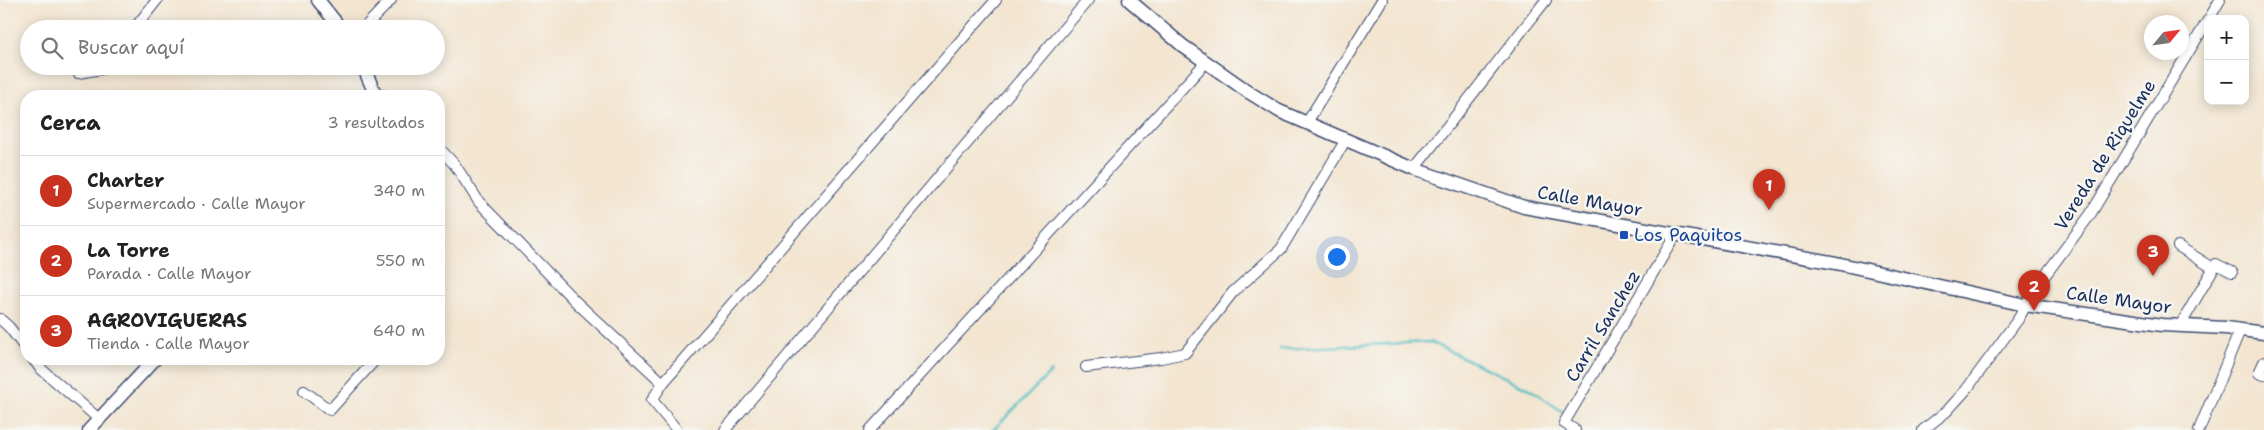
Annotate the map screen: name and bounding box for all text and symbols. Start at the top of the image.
north arrow [2144,15,2189,60]
map controls [2204,15,2249,105]
button: + [2204,15,2249,60]
search box [20,20,445,75]
icon: search [38,34,66,62]
text: Buscar aquí [78,35,184,60]
button: − [2204,60,2249,105]
street label: Vereda de Riquelme [2049,75,2161,235]
text: Cerca [40,109,101,137]
text: 3 resultados [327,112,425,133]
text: Charter [87,168,164,193]
pin: 1 [1753,169,1785,210]
text: 1 [52,180,60,201]
text: 340 m [373,180,425,201]
street label: Calle Mayor [1535,180,1645,222]
text: Supermercado · Calle Mayor [87,193,306,214]
place label: Los Paquitos [1634,223,1742,247]
marker: Los Paquitos [1618,229,1630,241]
pin: 3 [2137,235,2169,276]
text: La Torre [87,238,170,263]
your location [1324,244,1350,270]
text: 2 [50,250,62,271]
text: 550 m [376,250,425,271]
text: Parada · Calle Mayor [87,263,252,284]
street label: Carril Sanchez [1560,266,1646,386]
pin: 2 [2018,270,2050,311]
street label: Calle Mayor [2065,281,2173,319]
text: AGROVIGUERAS [87,308,247,333]
text: 3 [50,320,62,341]
text: 640 m [373,320,425,341]
text: Tienda · Calle Mayor [87,333,250,354]

